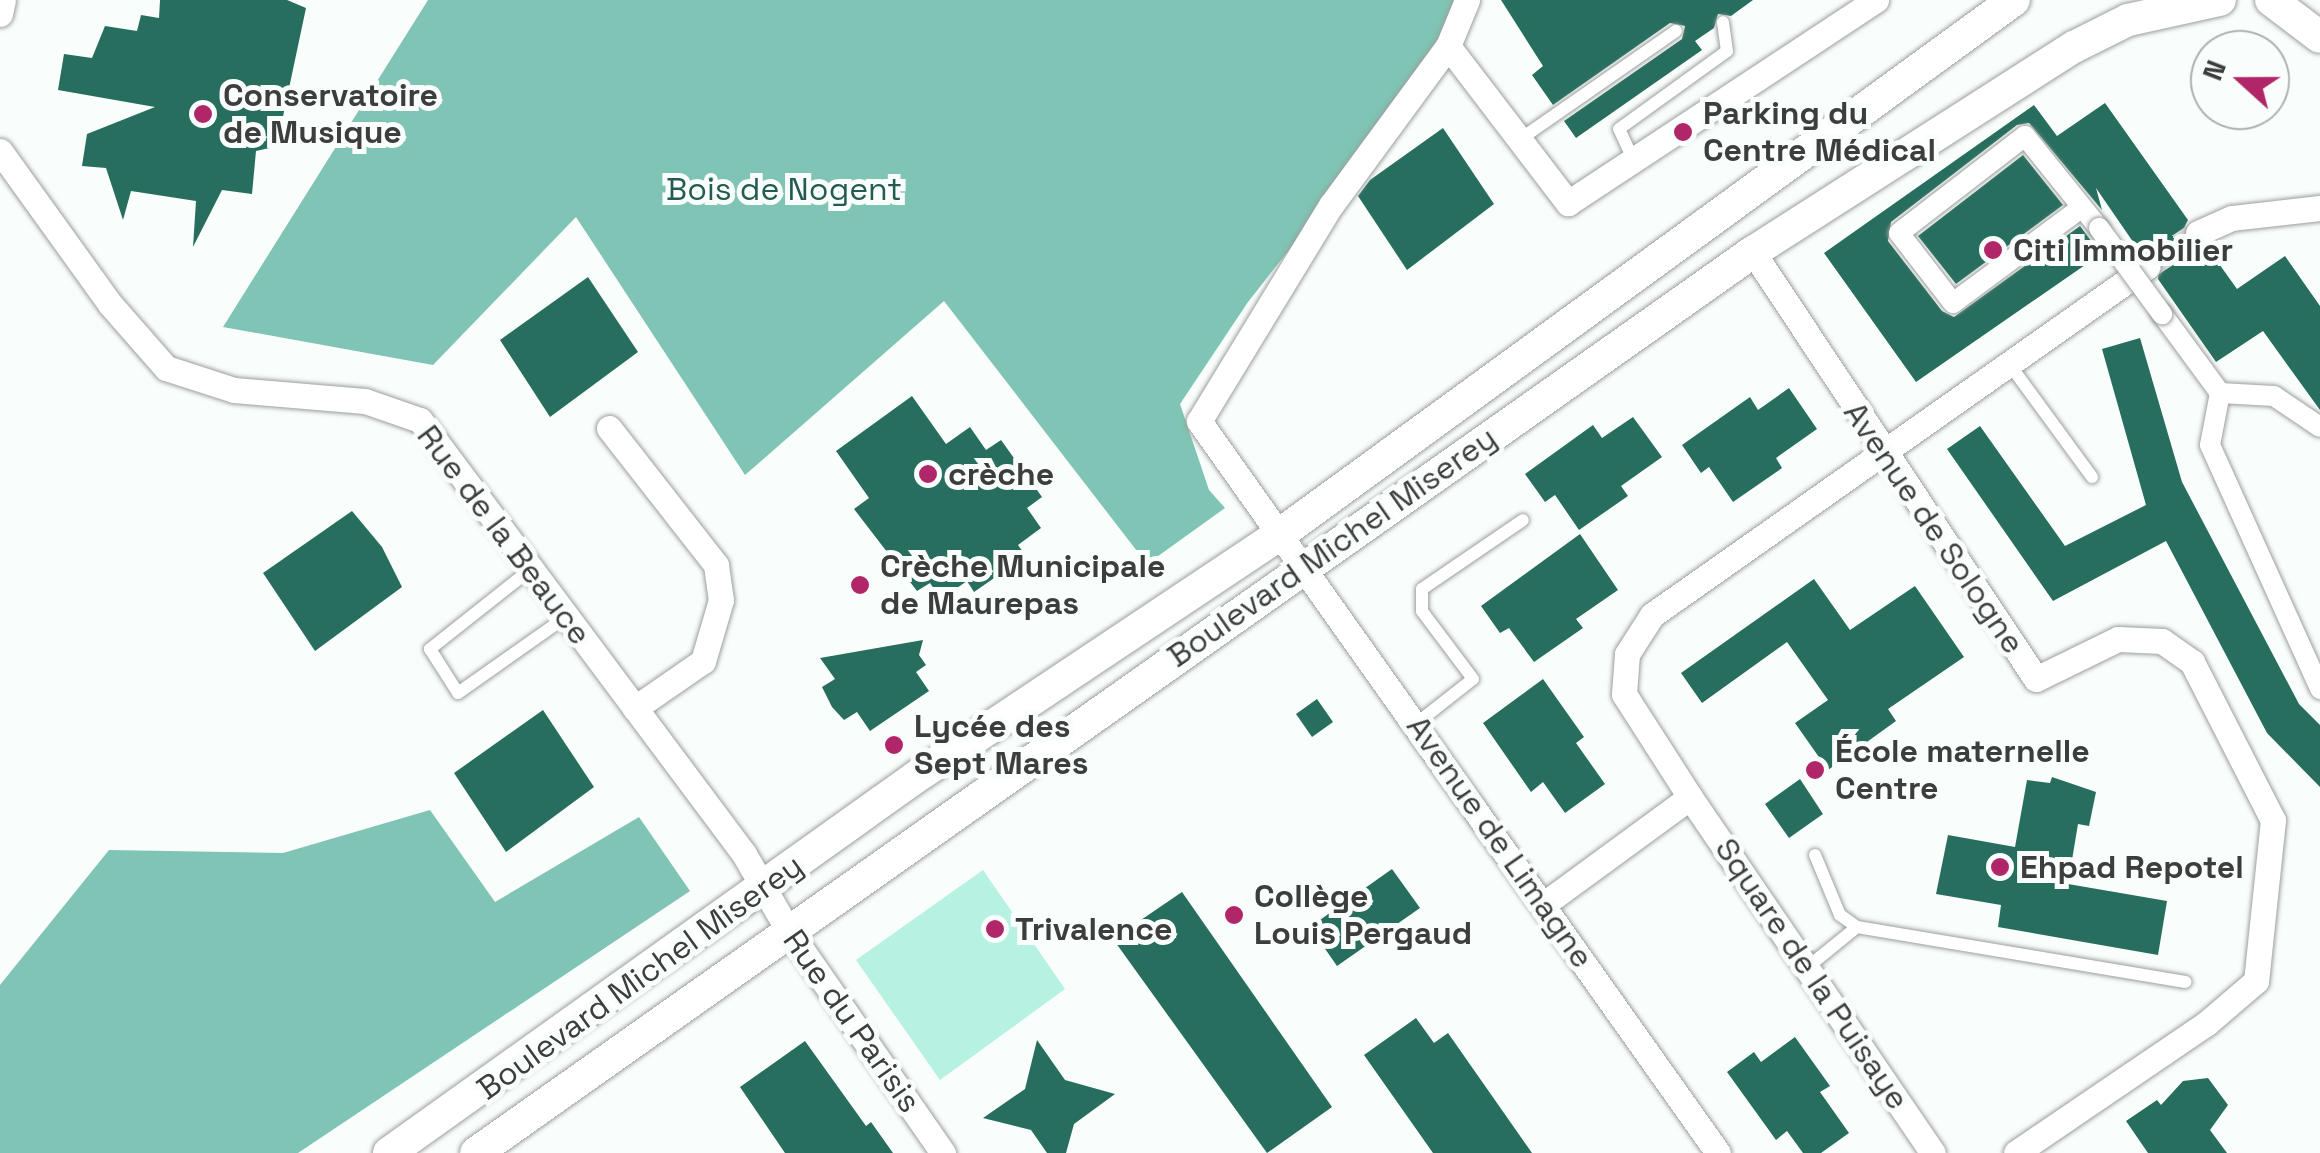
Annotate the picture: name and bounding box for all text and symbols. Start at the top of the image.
north arrow [2190,30,2290,130]
text: N [2194,55,2234,85]
place label: Conservatoire de Musique [223,77,438,152]
place label: Parking du Centre Médical [1703,95,1936,170]
marker: Conservatoire de Musique [192,103,214,125]
marker: Parking du Centre Médical [1672,121,1694,143]
park label: Bois de Nogent [666,170,902,208]
place label: Citi Immobilier [2013,231,2233,269]
marker: Citi Immobilier [1982,239,2004,261]
street label: Avenue de Sologne [1836,395,2032,661]
street label: Rue de la Beauce [409,418,599,652]
street label: Boulevard Michel Miserey [1160,419,1504,675]
place label: crèche [948,455,1054,493]
marker: crèche [917,463,939,485]
place label: Crèche Municipale de Maurepas [880,548,1166,623]
marker: Crèche Municipale de Maurepas [849,574,871,596]
place label: Lycée des Sept Mares [914,708,1089,783]
street label: Avenue de Limagne [1399,709,1601,975]
place label: École maternelle Centre [1835,733,2090,808]
marker: Lycée des Sept Mares [883,734,905,756]
marker: École maternelle Centre [1804,759,1826,781]
street label: Square de la Puisaye [1707,831,1917,1117]
street label: Boulevard Michel Miserey [470,846,810,1108]
place label: Ehpad Repotel [2020,848,2244,886]
marker: Ehpad Repotel [1989,856,2011,878]
place label: Collège Louis Pergaud [1254,878,1472,953]
marker: Collège Louis Pergaud [1223,904,1245,926]
place label: Trivalence [1015,910,1172,948]
marker: Trivalence [984,918,1006,940]
street label: Rue du Parisis [775,922,929,1120]

